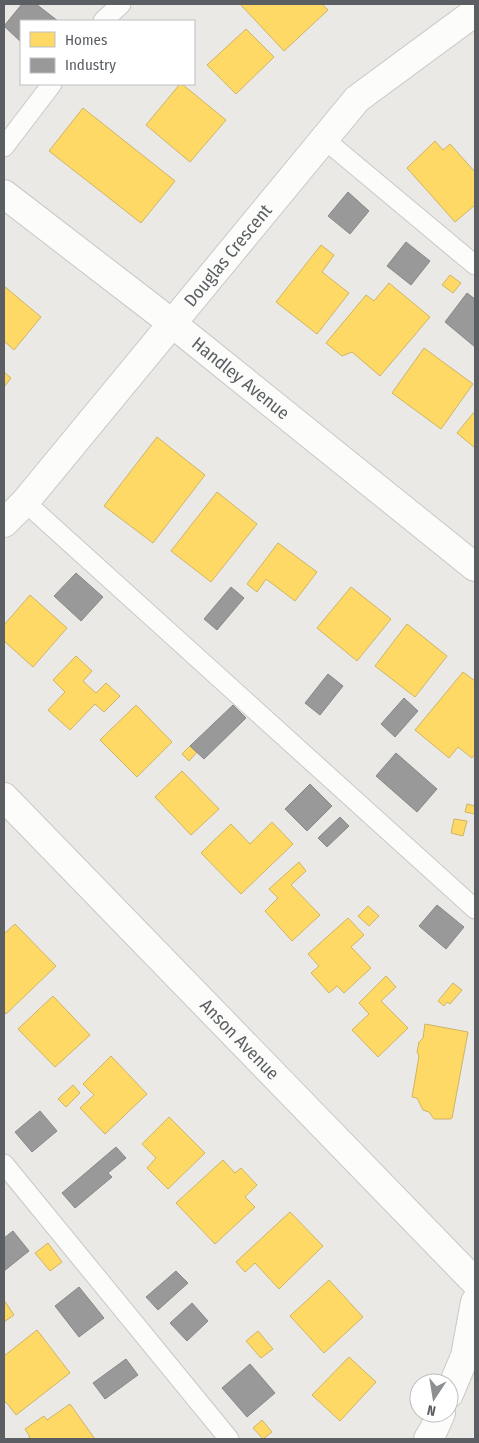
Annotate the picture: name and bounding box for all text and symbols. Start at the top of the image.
legend [20,20,195,85]
text: Homes [65,31,107,49]
text: Industry [65,56,116,74]
street label: Douglas Crescent [179,200,277,311]
street label: Handley Avenue [187,333,294,424]
street label: Anson Avenue [195,995,284,1085]
north arrow [409,1373,459,1423]
text: N [426,1401,437,1419]

